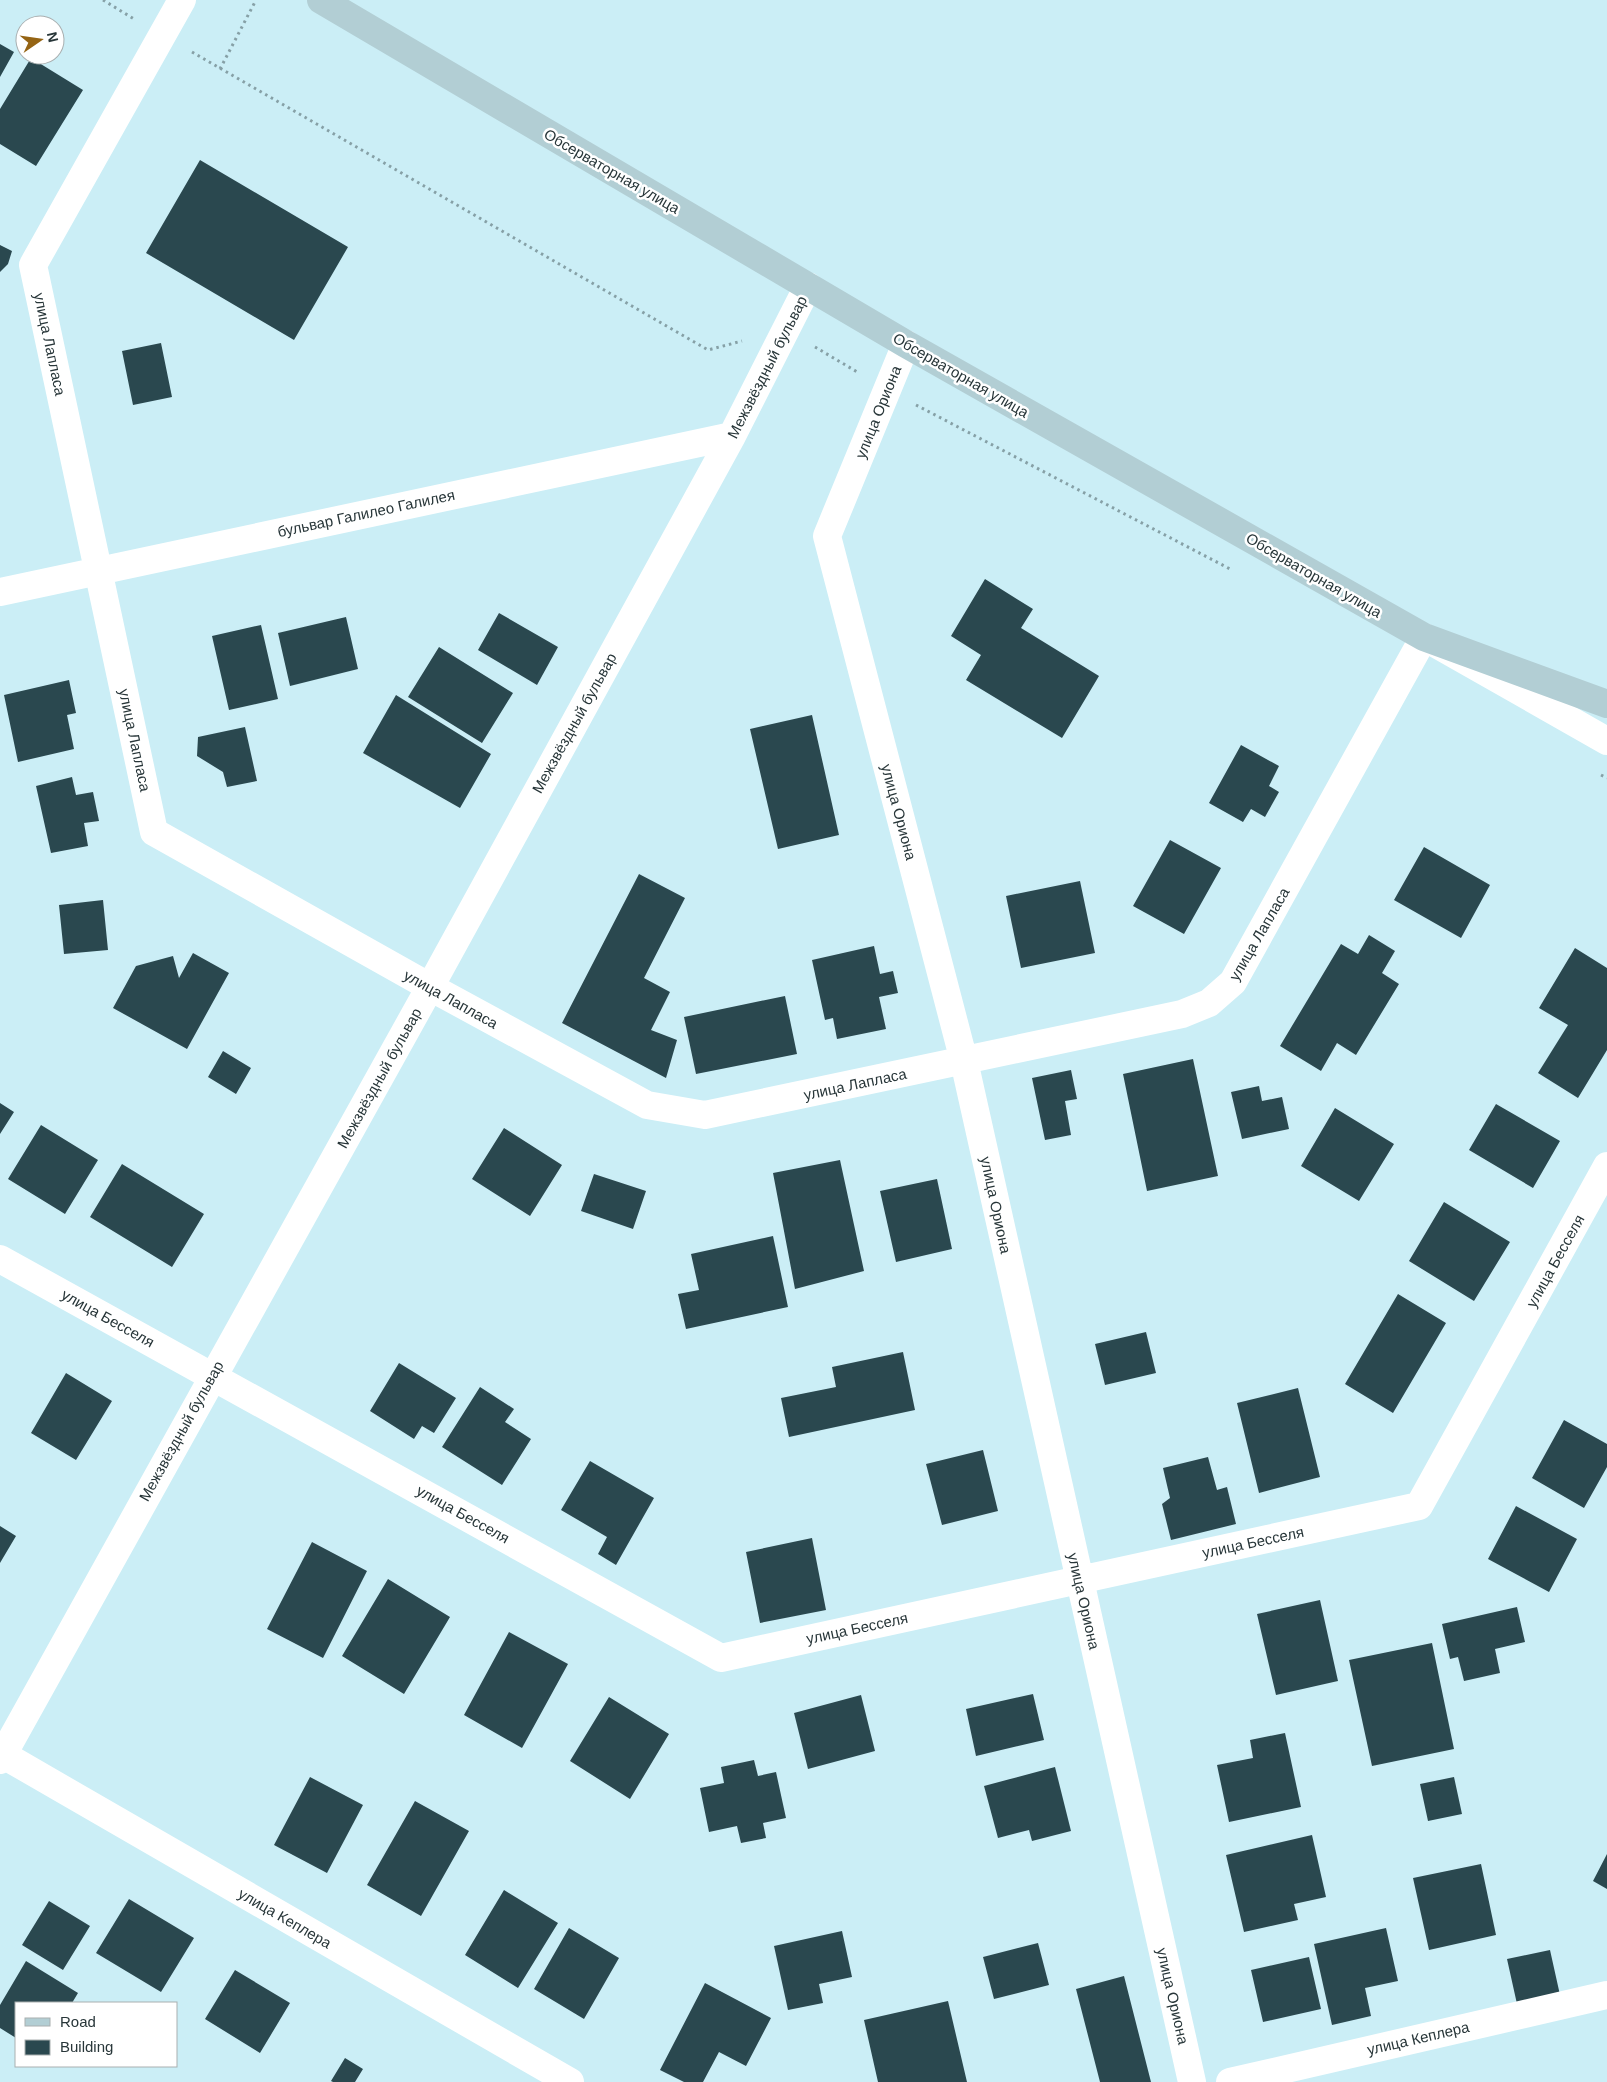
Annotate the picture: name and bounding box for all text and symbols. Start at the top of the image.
north arrow [15,15,65,65]
text: N [44,30,62,44]
street label: Обсерваторная улица [541,125,683,217]
street label: улица Лапласа [31,291,69,398]
street label: Межзвёздный бульвар [724,293,810,441]
street label: Обсерваторная улица [890,329,1032,421]
street label: улица Ориона [852,362,905,461]
street label: бульвар Галилео Галилея [276,486,456,540]
street label: Обсерваторная улица [1243,529,1385,621]
street label: Межзвёздный бульвар [528,650,620,796]
street label: улица Лапласа [116,687,154,794]
street label: улица Ориона [878,762,920,863]
street label: улица Лапласа [1225,884,1293,984]
street label: улица Лапласа [401,966,501,1032]
street label: Межзвёздный бульвар [333,1005,425,1151]
street label: улица Лапласа [802,1065,909,1103]
street label: улица Ориона [977,1155,1015,1256]
street label: улица Бесселя [1523,1212,1587,1310]
street label: улица Бесселя [59,1286,157,1350]
street label: Межзвёздный бульвар [135,1358,227,1504]
street label: улица Бесселя [414,1482,512,1546]
street label: улица Бесселя [1201,1523,1305,1561]
street label: улица Ориона [1065,1551,1104,1652]
street label: улица Бесселя [805,1609,909,1647]
street label: улица Кеплера [236,1885,335,1952]
street label: улица Ориона [1154,1946,1193,2047]
legend [15,2002,178,2067]
text: Road [60,2013,96,2030]
street label: улица Кеплера [1365,2018,1471,2058]
text: Building [60,2038,113,2055]

